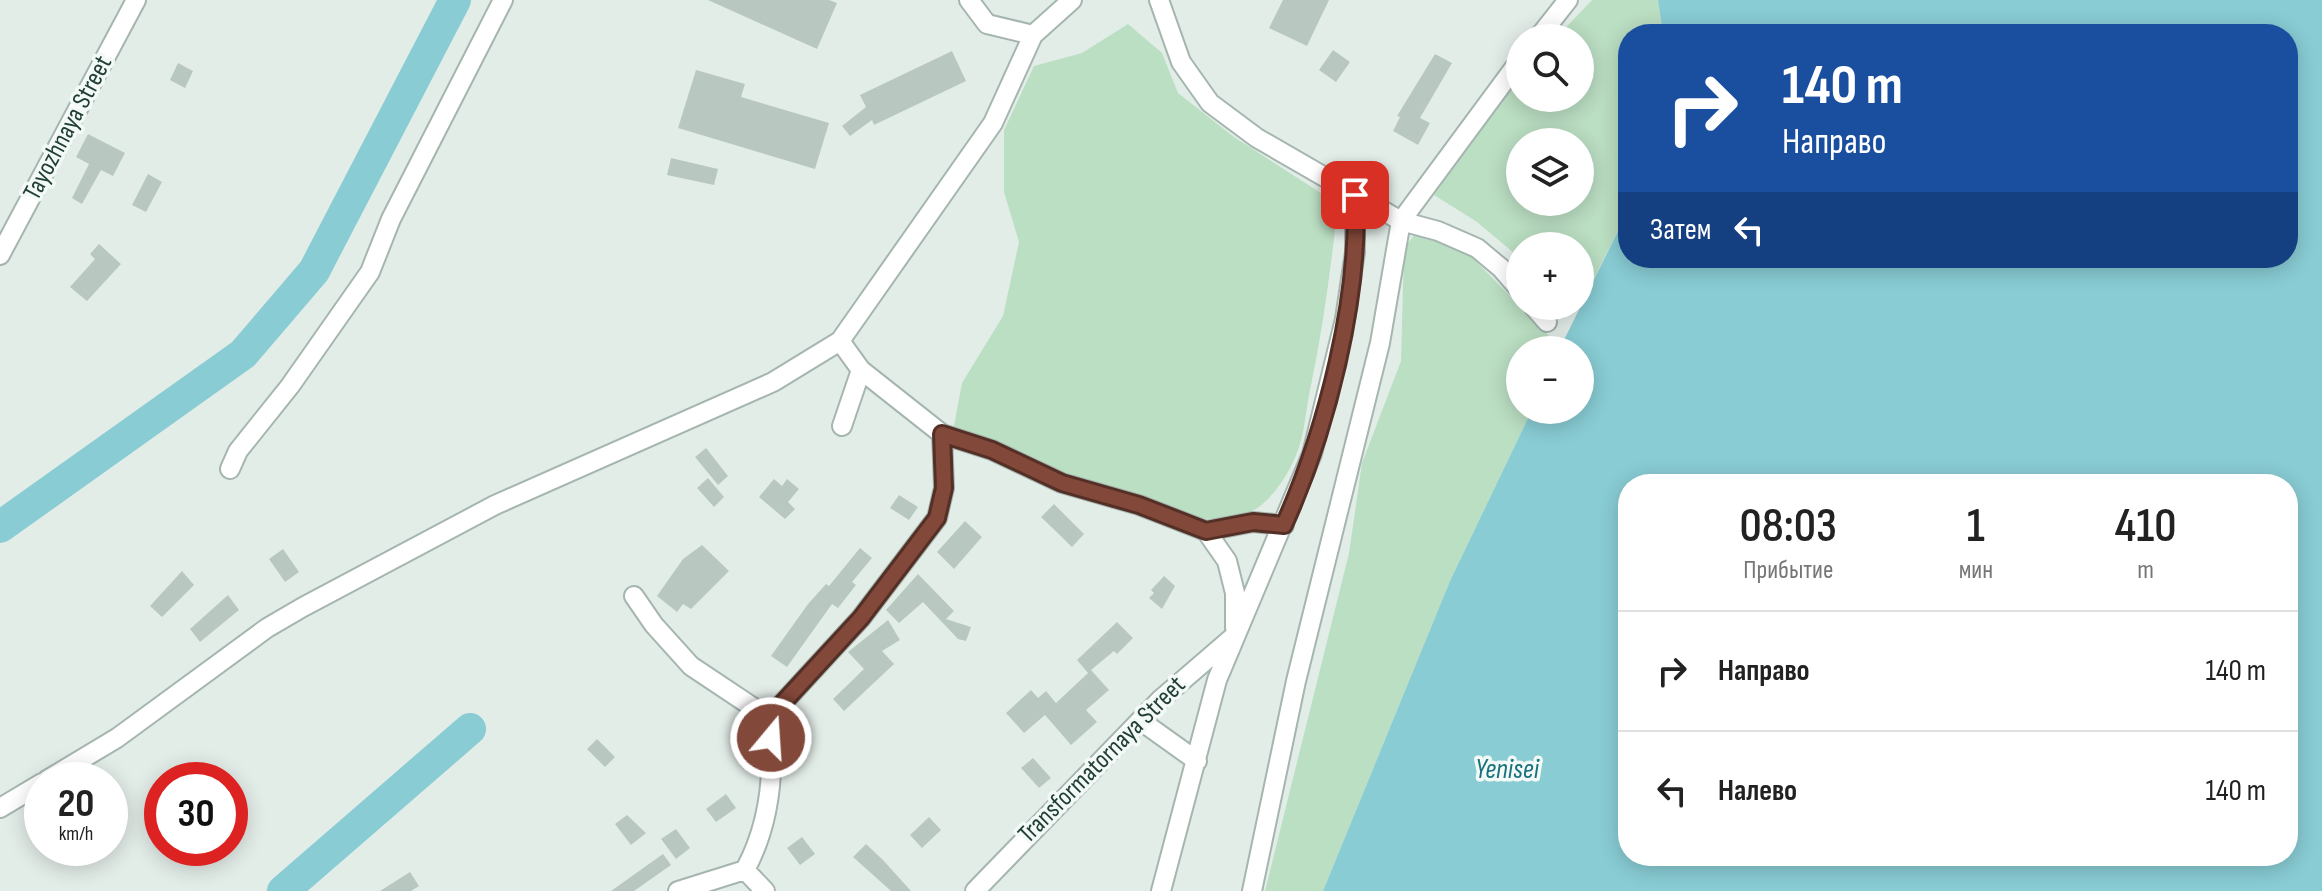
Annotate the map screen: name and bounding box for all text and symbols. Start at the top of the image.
map controls [1506,24,1594,424]
button: search [1506,24,1594,112]
street label: Tayozhnaya Street [17,50,119,206]
text: 140 m [1782,53,1903,120]
icon: right [1650,56,1754,160]
text: Направо [1782,121,1886,164]
button: layers [1506,128,1594,216]
pin [1321,161,1389,229]
icon: arrive [1333,173,1377,217]
icon: left [1727,208,1771,252]
text: Затем [1650,212,1711,248]
button: + [1506,232,1594,320]
button: − [1506,336,1594,424]
text: 08:03 [1740,498,1837,555]
text: 1 [1967,498,1985,555]
text: 410 [2115,498,2176,555]
text: Прибытие [1743,555,1833,586]
text: мин [1959,555,1993,586]
text: m [2137,555,2154,586]
icon: right [1650,649,1694,693]
text: Направо [1718,653,1810,689]
text: 140 m [2206,653,2266,689]
street label: Transformatornaya Street [1012,670,1192,850]
position arrow [729,696,813,780]
water label: Yenisei [1475,753,1540,786]
speed limit sign: 30 [144,762,248,866]
icon: left [1650,769,1694,813]
text: Налево [1718,773,1797,809]
text: 140 m [2206,773,2266,809]
text: 20 [58,780,94,828]
text: km/h [59,822,93,846]

